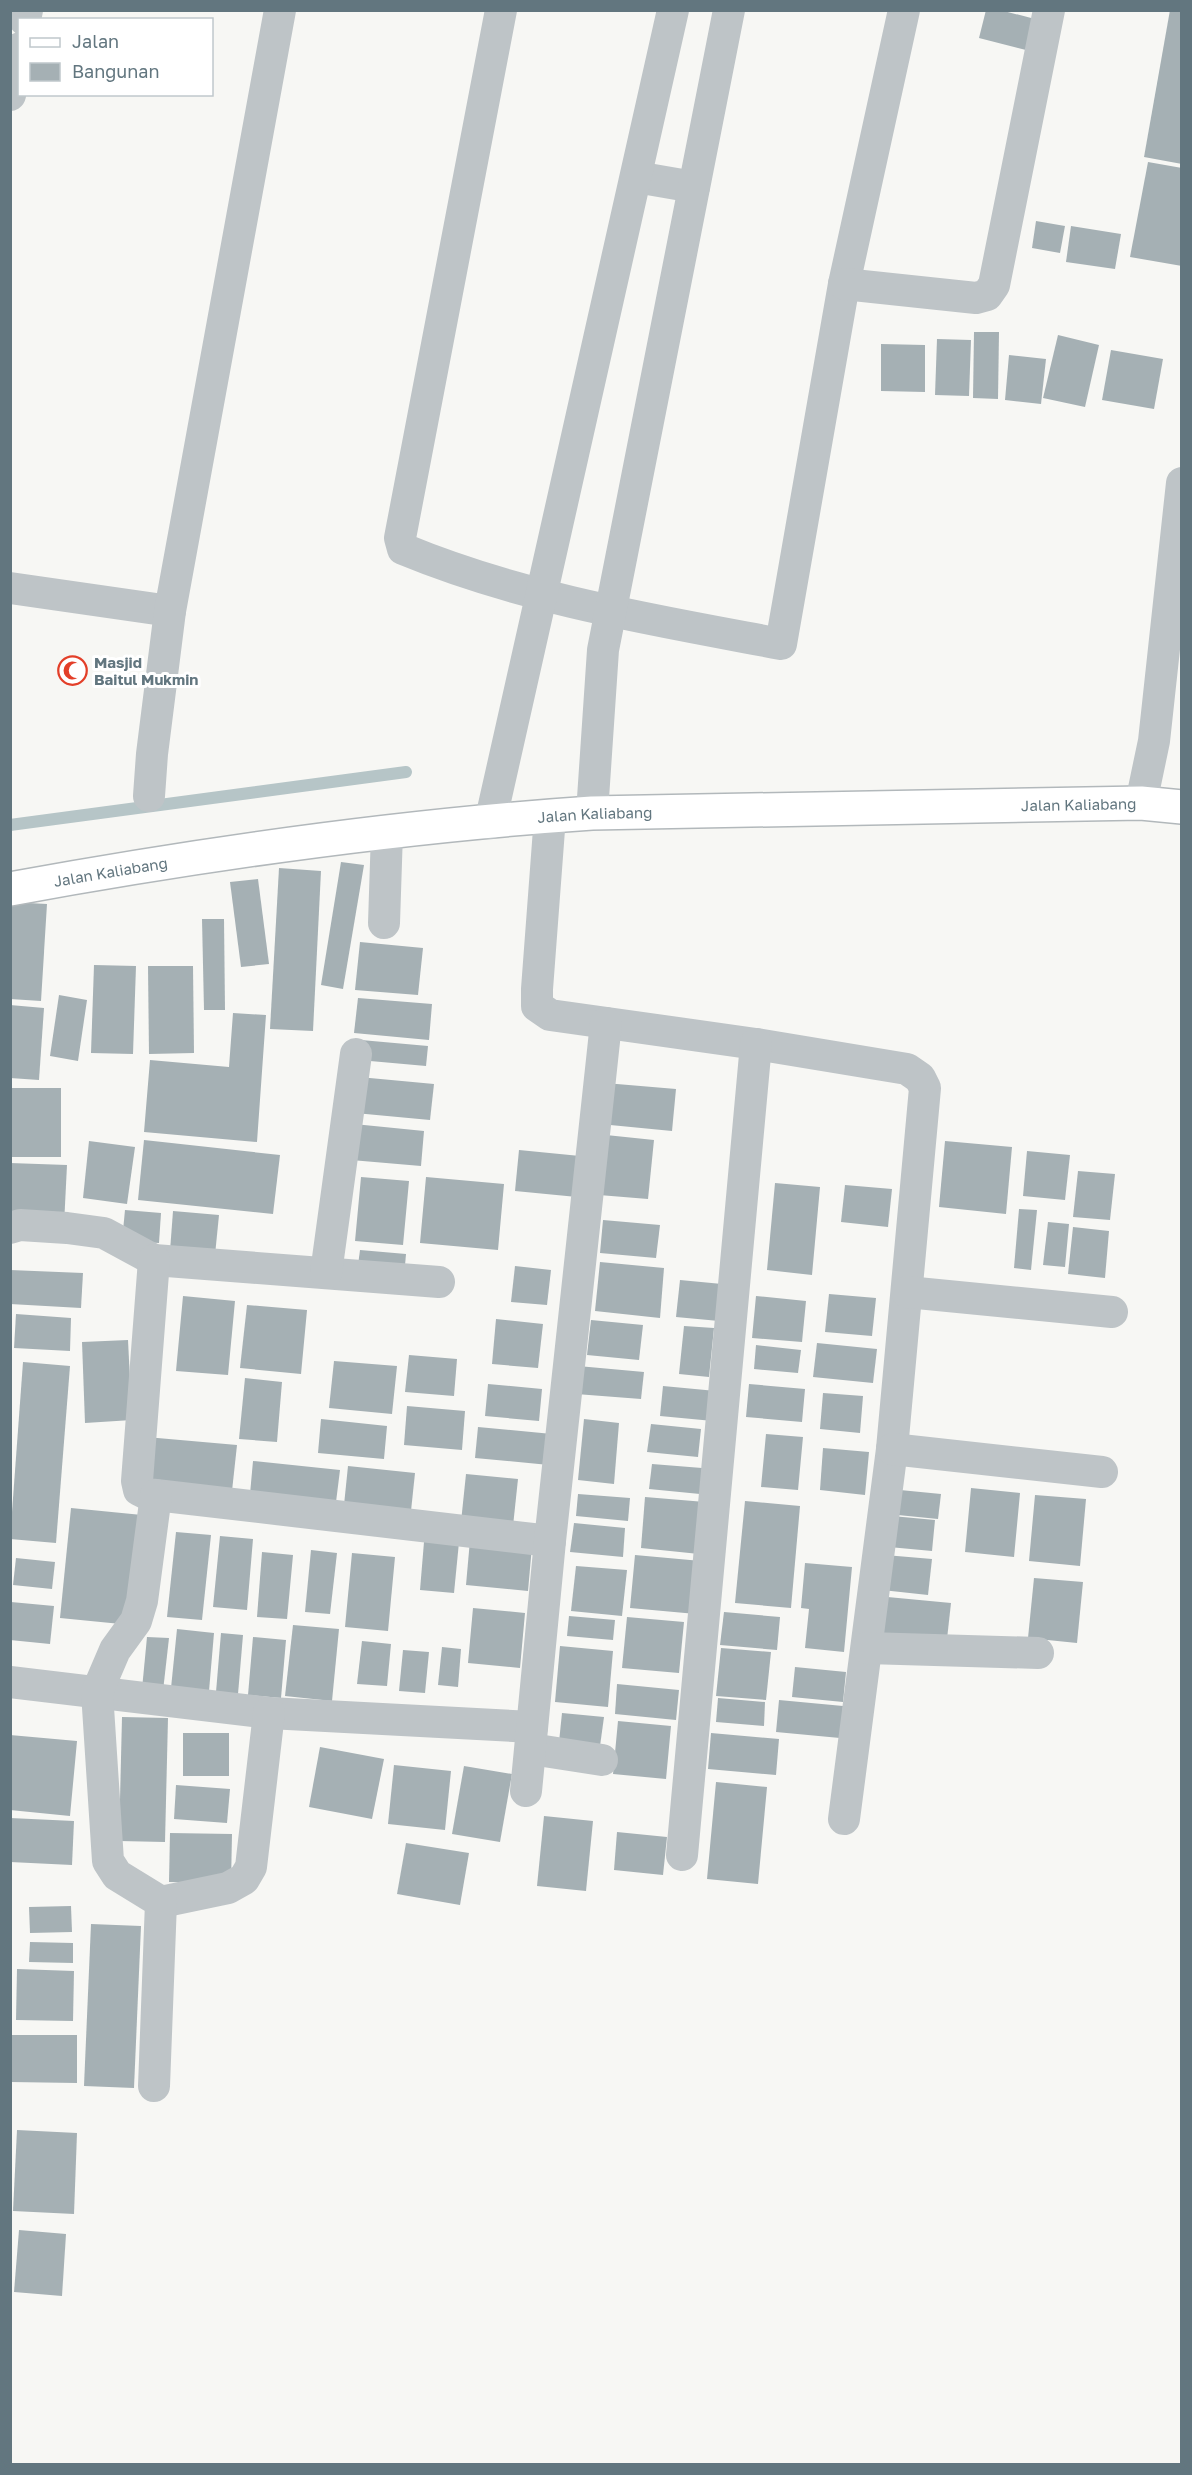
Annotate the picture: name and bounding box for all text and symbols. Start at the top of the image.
legend [18,18,213,96]
text: Jalan [72,30,119,52]
text: Bangunan [72,60,160,82]
place label: Masjid Baitul Mukmin [94,653,198,688]
mosque icon: Masjid Baitul Mukmin [57,655,89,687]
street label: Jalan Kaliabang [1021,794,1136,814]
street label: Jalan Kaliabang [537,803,653,826]
street label: Jalan Kaliabang [52,853,169,890]

